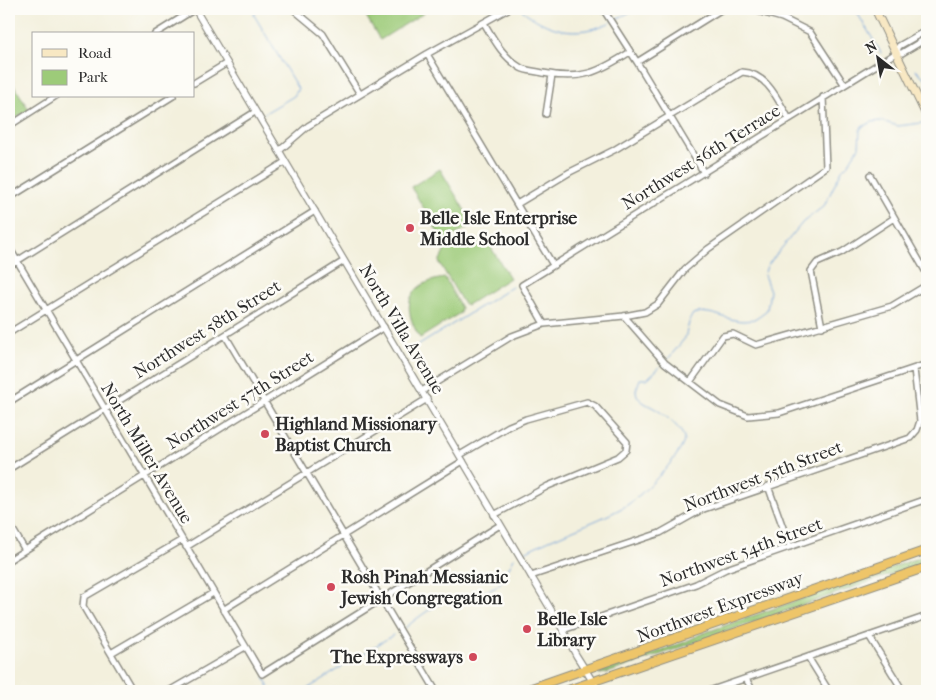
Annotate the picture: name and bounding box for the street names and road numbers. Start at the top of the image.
street label: Northwest 56th Terrace [618,100,785,215]
street label: North Villa Avenue [355,261,449,398]
street label: Northwest 58th Street [130,275,285,383]
street label: Northwest 57th Street [163,346,318,454]
street label: North Miller Avenue [96,379,197,528]
street label: Northwest 55th Street [681,436,846,516]
street label: Northwest 54th Street [657,513,826,592]
street label: Northwest Expressway [634,567,808,647]

